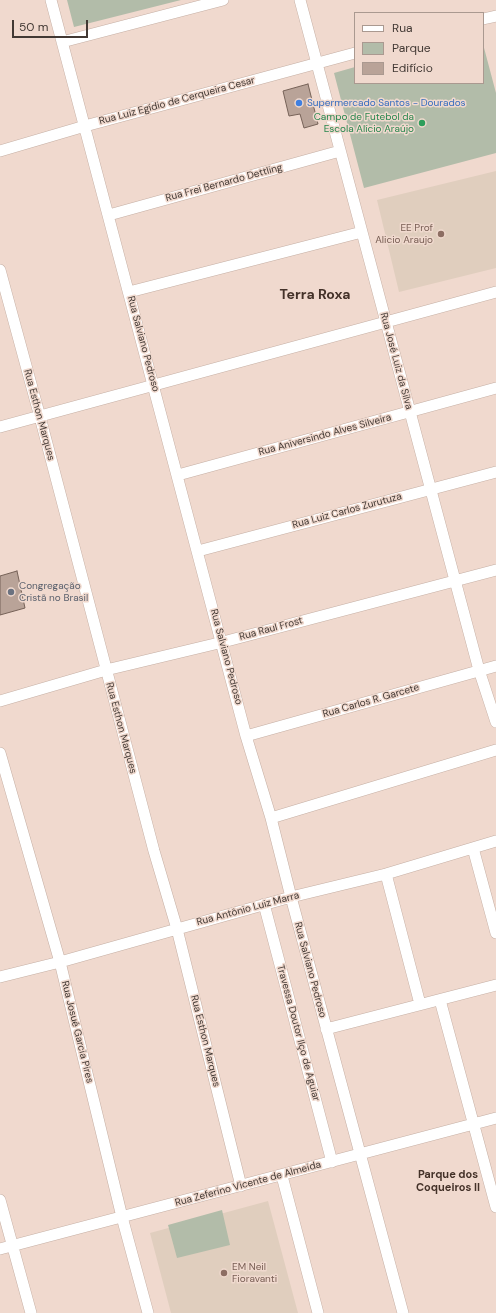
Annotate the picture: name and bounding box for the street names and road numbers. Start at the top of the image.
street label: Rua Luiz Egídio de Cerqueira Cesar [98,74,256,128]
street label: Rua Frei Bernardo Dettling [164,162,284,204]
street label: Rua Salviano Pedroso [124,295,162,393]
street label: Rua José Luiz da Silva [377,311,415,411]
street label: Rua Esthon Marques [21,368,57,462]
street label: Rua Aniversindo Alves Silveira [257,411,393,459]
street label: Rua Luiz Carlos Zurutuza [291,491,403,531]
street label: Rua Salviano Pedroso [207,608,245,706]
street label: Rua Raul Frost [238,615,304,643]
street label: Rua Esthon Marques [103,681,139,775]
street label: Rua Carlos R. Garcete [321,681,421,721]
street label: Rua Antônio Luiz Marra [195,889,301,929]
street label: Rua Salviano Pedroso [291,921,329,1019]
street label: Travessa Doutor Ilço de Aguiar [274,964,322,1102]
street label: Rua Josué Garcia Pires [58,980,96,1084]
street label: Rua Esthon Marques [188,994,222,1088]
street label: Rua Zeferino Vicente de Almeida [174,1159,322,1209]

